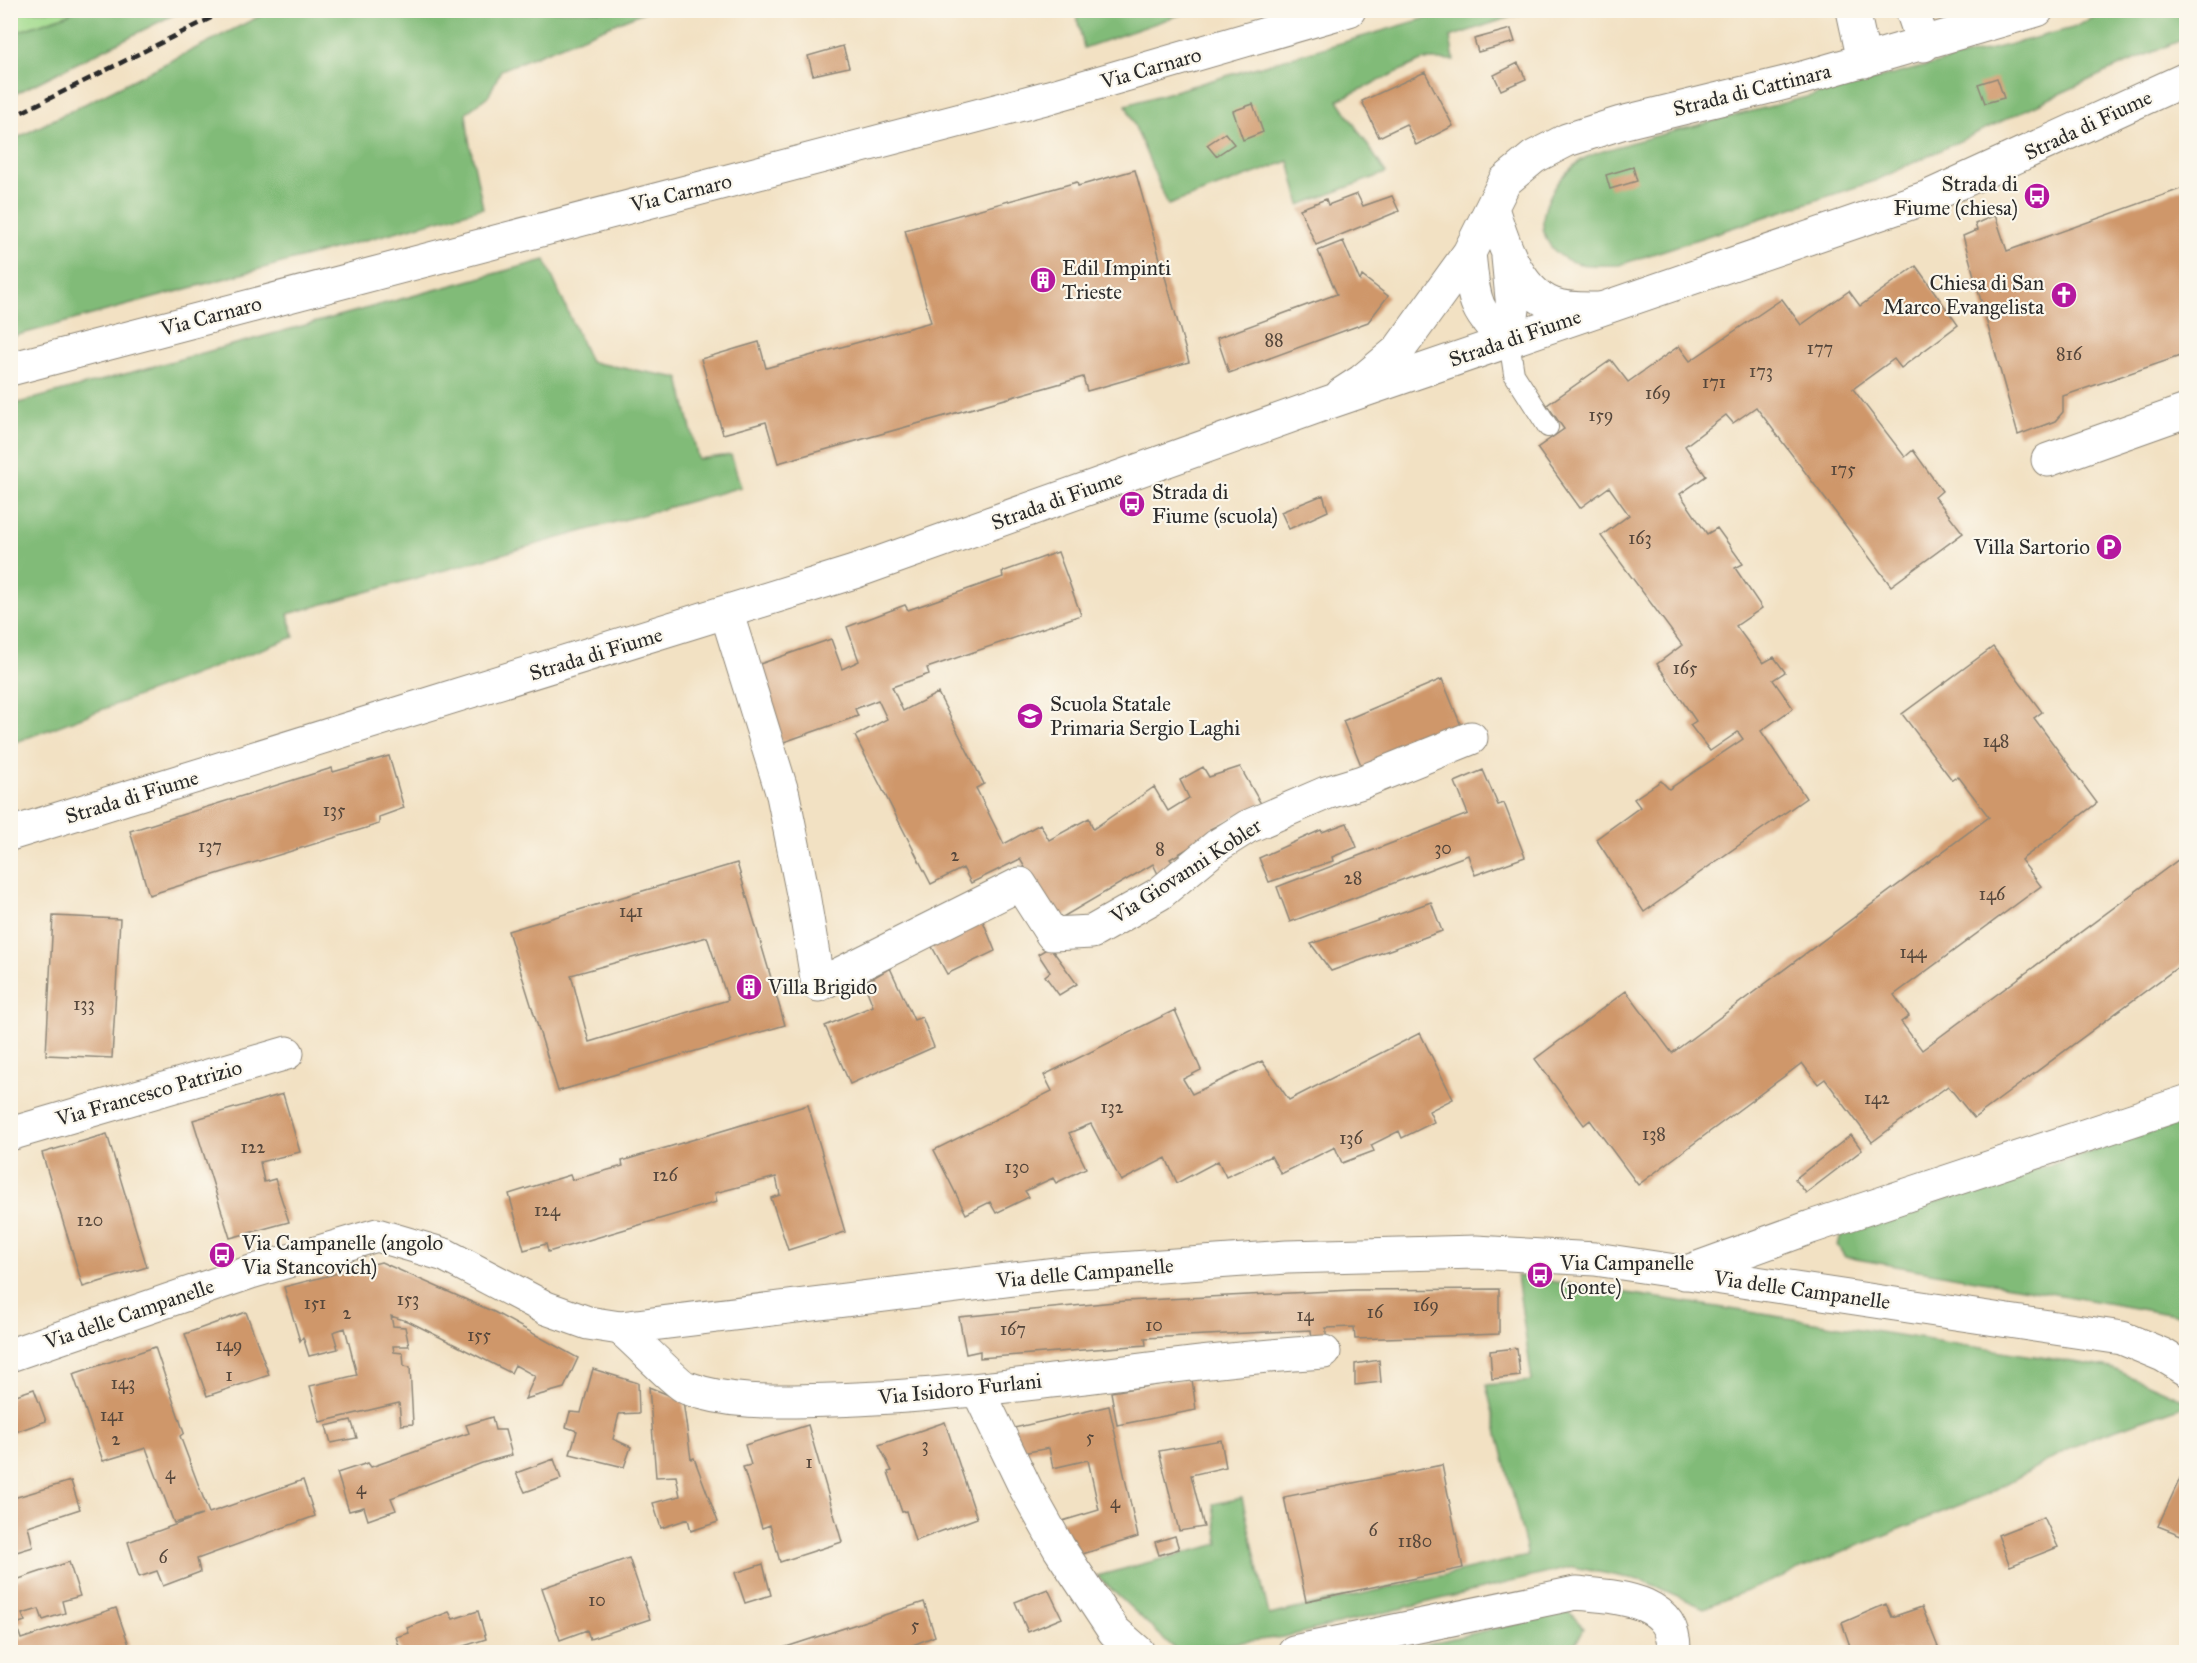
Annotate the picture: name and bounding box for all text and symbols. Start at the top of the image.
street label: Via Carnaro [1097,41,1205,95]
street label: Strada di Cattinara [1670,58,1834,122]
street label: Strada di Fiume [2020,84,2156,166]
street label: Via Carnaro [627,168,735,218]
place label: Strada di Fiume (chiesa) [1893,171,2018,221]
bus stop icon: Strada di Fiume (chiesa) [2022,181,2052,211]
place label: Edil Impinti Trieste [1062,255,1171,305]
building icon: Edil Impinti Trieste [1028,265,1058,295]
place label: Chiesa di San Marco Evangelista [1883,270,2044,320]
church icon: Chiesa di San Marco Evangelista [2049,280,2079,310]
street label: Via Carnaro [157,290,265,342]
street label: Strada di Fiume [1446,303,1585,373]
house number: 88 [1264,329,1284,351]
house number: 177 [1807,337,1833,359]
house number: 816 [2056,343,2083,365]
house number: 173 [1749,360,1773,382]
house number: 171 [1702,371,1726,393]
house number: 169 [1645,382,1671,404]
house number: 159 [1588,404,1614,426]
house number: 175 [1830,458,1856,480]
street label: Strada di Fiume [988,464,1126,536]
place label: Strada di Fiume (scuola) [1152,479,1278,529]
bus stop icon: Strada di Fiume (scuola) [1117,489,1147,519]
house number: 163 [1628,527,1652,549]
parking icon: Villa Sartorio [2094,532,2124,562]
place label: Villa Sartorio [1973,534,2090,560]
street label: Strada di Fiume [526,621,666,687]
house number: 165 [1673,657,1698,679]
place label: Scuola Statale Primaria Sergio Laghi [1050,691,1240,741]
school or university icon: Scuola Statale Primaria Sergio Laghi [1015,701,1045,731]
house number: 148 [1983,730,2009,752]
street label: Strada di Fiume [62,764,202,830]
house number: 135 [323,799,346,821]
street label: Via Giovanni Kobler [1105,812,1267,930]
house number: 137 [198,835,222,857]
house number: 30 [1434,837,1452,859]
house number: 8 [1155,838,1165,860]
house number: 2 [951,844,960,866]
house number: 28 [1344,867,1362,889]
house number: 146 [1979,883,2006,905]
house number: 141 [619,900,643,922]
house number: 144 [1899,941,1928,963]
building icon: Villa Brigido [734,972,764,1002]
place label: Villa Brigido [767,974,878,1000]
house number: 133 [73,993,95,1015]
street label: Via Francesco Patrizio [52,1054,245,1132]
house number: 142 [1864,1087,1890,1109]
house number: 132 [1100,1096,1124,1118]
house number: 138 [1642,1123,1666,1145]
house number: 136 [1339,1127,1364,1149]
house number: 122 [241,1136,266,1158]
house number: 130 [1005,1156,1029,1178]
house number: 126 [652,1164,678,1186]
house number: 124 [534,1199,561,1221]
house number: 120 [77,1209,103,1231]
place label: Via Campanelle (angolo Via Stancovich) [241,1230,444,1280]
bus stop icon: Via Campanelle (angolo Via Stancovich) [207,1240,237,1270]
place label: Via Campanelle (ponte) [1559,1250,1694,1300]
street label: Via delle Campanelle [994,1252,1175,1294]
bus stop icon: Via Campanelle (ponte) [1525,1260,1555,1290]
street label: Via delle Campanelle [1711,1265,1892,1315]
street label: Via delle Campanelle [40,1273,218,1356]
house number: 153 [397,1288,419,1310]
house number: 151 [304,1292,326,1314]
house number: 169 [1413,1294,1439,1316]
house number: 16 [1367,1301,1384,1323]
house number: 2 [343,1302,352,1324]
house number: 14 [1296,1304,1315,1326]
house number: 10 [1145,1314,1163,1336]
house number: 167 [1000,1318,1026,1340]
house number: 155 [467,1324,491,1346]
house number: 149 [216,1334,242,1356]
house number: 1 [225,1364,233,1386]
street label: Via Isidoro Furlani [876,1367,1043,1411]
house number: 143 [111,1372,135,1394]
house number: 141 [100,1404,124,1426]
house number: 5 [1086,1426,1095,1448]
house number: 2 [112,1428,121,1450]
house number: 3 [921,1434,929,1456]
house number: 1 [805,1451,813,1473]
house number: 4 [165,1462,176,1484]
house number: 4 [356,1477,367,1499]
house number: 4 [1110,1491,1121,1513]
house number: 6 [1368,1519,1378,1541]
house number: 1180 [1398,1530,1432,1552]
house number: 6 [158,1546,168,1568]
house number: 10 [588,1589,606,1611]
house number: 5 [911,1614,920,1636]

